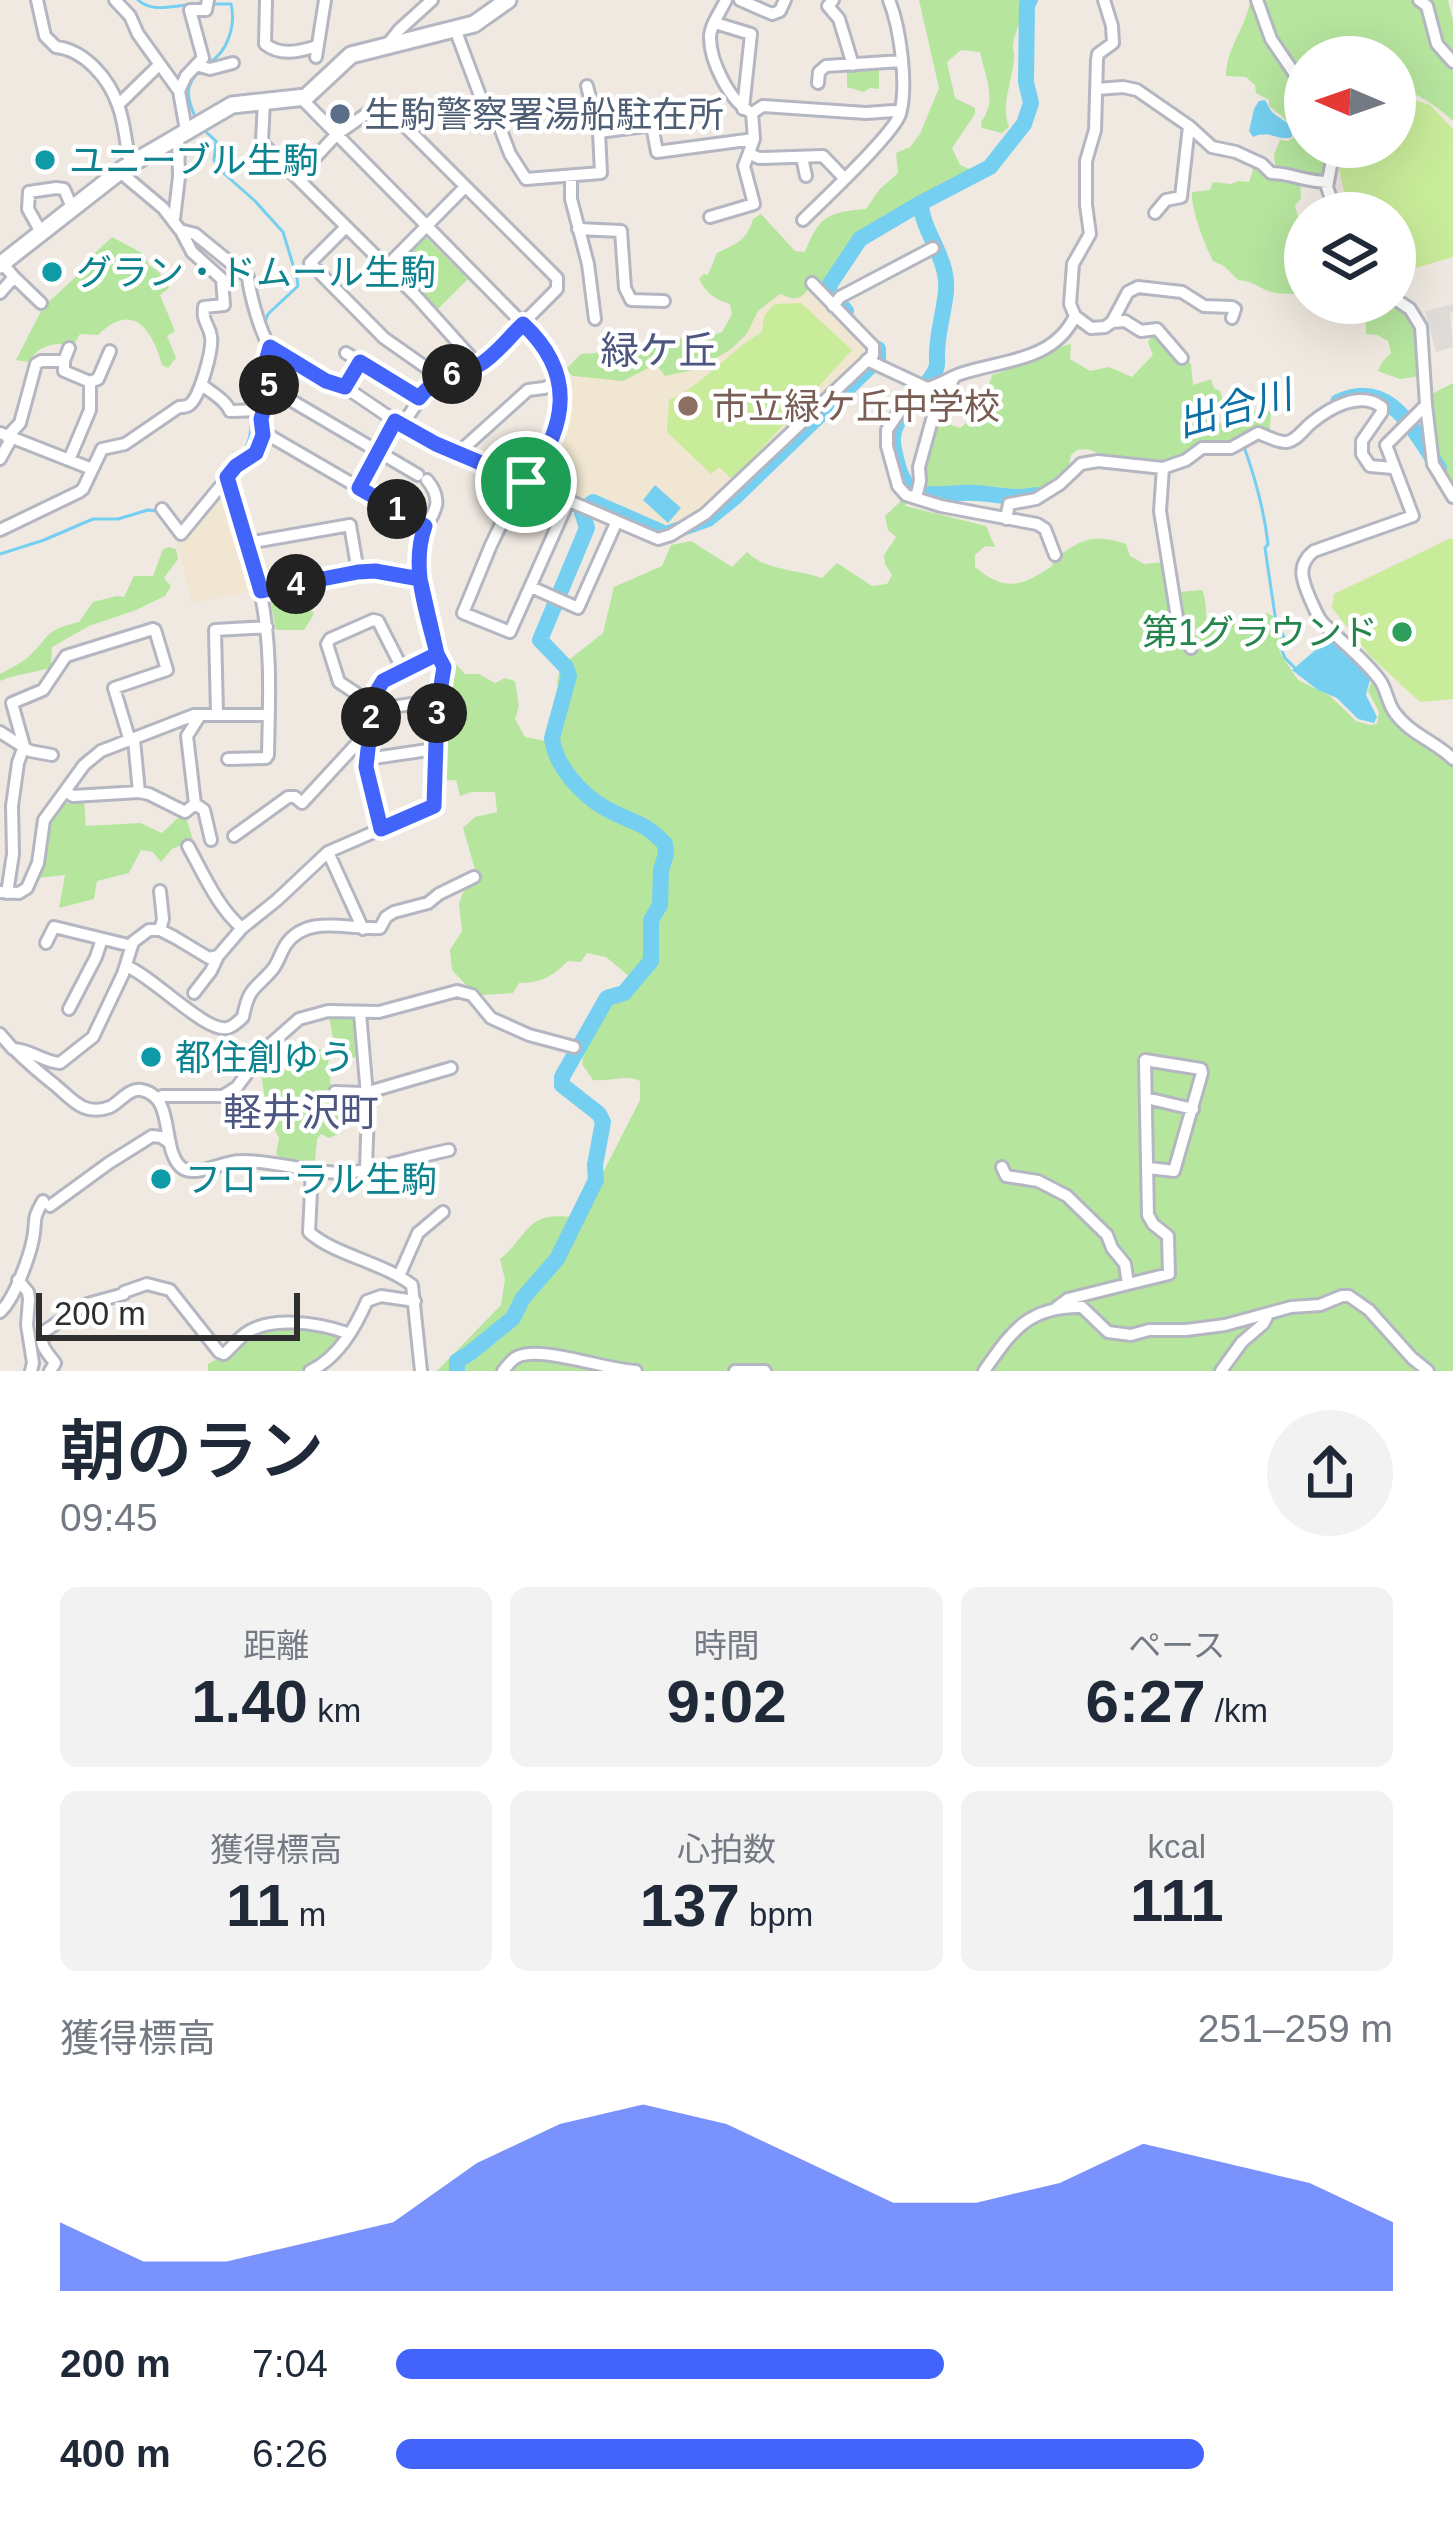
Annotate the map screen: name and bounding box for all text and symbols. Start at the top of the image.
north arrow [1284,36,1416,168]
map controls [1284,36,1416,324]
place label: 生駒警察署湯船駐在所 [364,94,724,135]
marker: 生駒警察署湯船駐在所 [327,101,353,127]
place label: ユニーブル生駒 [69,140,319,181]
marker: ユニーブル生駒 [32,147,58,173]
button: layers [1284,192,1416,324]
place label: グラン・ドムール生駒 [76,252,436,293]
marker: グラン・ドムール生駒 [39,259,65,285]
district label: 緑ケ丘 [600,329,718,372]
pin: 6 [422,344,482,404]
pin: 5 [239,355,299,415]
text: 6 [443,355,461,392]
text: 5 [260,366,278,403]
water label: 出合川 [1172,372,1300,444]
place label: 市立緑ケ丘中学校 [712,386,1000,427]
marker: 市立緑ケ丘中学校 [675,393,701,419]
pin [475,431,577,533]
icon: arrive [493,449,559,515]
pin: 1 [367,479,427,539]
text: 1 [388,490,406,527]
pin: 4 [266,554,326,614]
text: 4 [287,565,305,602]
place label: 第1グラウンド [1142,612,1378,653]
marker: 第1グラウンド [1389,619,1415,645]
pin: 3 [407,683,467,743]
pin: 2 [341,687,401,747]
text: 3 [428,694,446,731]
text: 2 [362,698,380,735]
place label: 都住創ゆう [175,1037,355,1078]
marker: 都住創ゆう [138,1044,164,1070]
district label: 軽井沢町 [223,1091,379,1134]
place label: フローラル生駒 [185,1159,437,1200]
marker: フローラル生駒 [148,1166,174,1192]
scale bar [36,1287,300,1340]
text: 200 m [54,1295,146,1332]
button: share [1267,1410,1393,1536]
text: 朝のラン [60,1414,324,1488]
text: 09:45 [60,1496,158,1539]
text: 距離 [243,1627,309,1664]
text: 時間 [693,1627,759,1664]
text: ペース [1128,1627,1226,1664]
text: 1.40 [191,1668,308,1735]
text: 9:02 [666,1668,787,1735]
text: 6:27 [1086,1668,1206,1735]
text: km [308,1692,361,1729]
text: /km [1206,1692,1268,1729]
text: kcal [1147,1828,1206,1865]
text: 獲得標高 [210,1831,342,1868]
text: 心拍数 [677,1831,776,1868]
text: 111 [1130,1867,1224,1934]
text: 11 [226,1872,290,1939]
text: 137 [640,1872,740,1939]
text: m [290,1896,326,1933]
text: bpm [740,1896,813,1933]
text: 251–259 m [1198,2007,1393,2050]
text: 獲得標高 [60,2017,216,2060]
text: 200 m [60,2342,171,2385]
text: 7:04 [252,2342,328,2385]
text: 400 m [60,2432,171,2475]
text: 6:26 [252,2432,328,2475]

